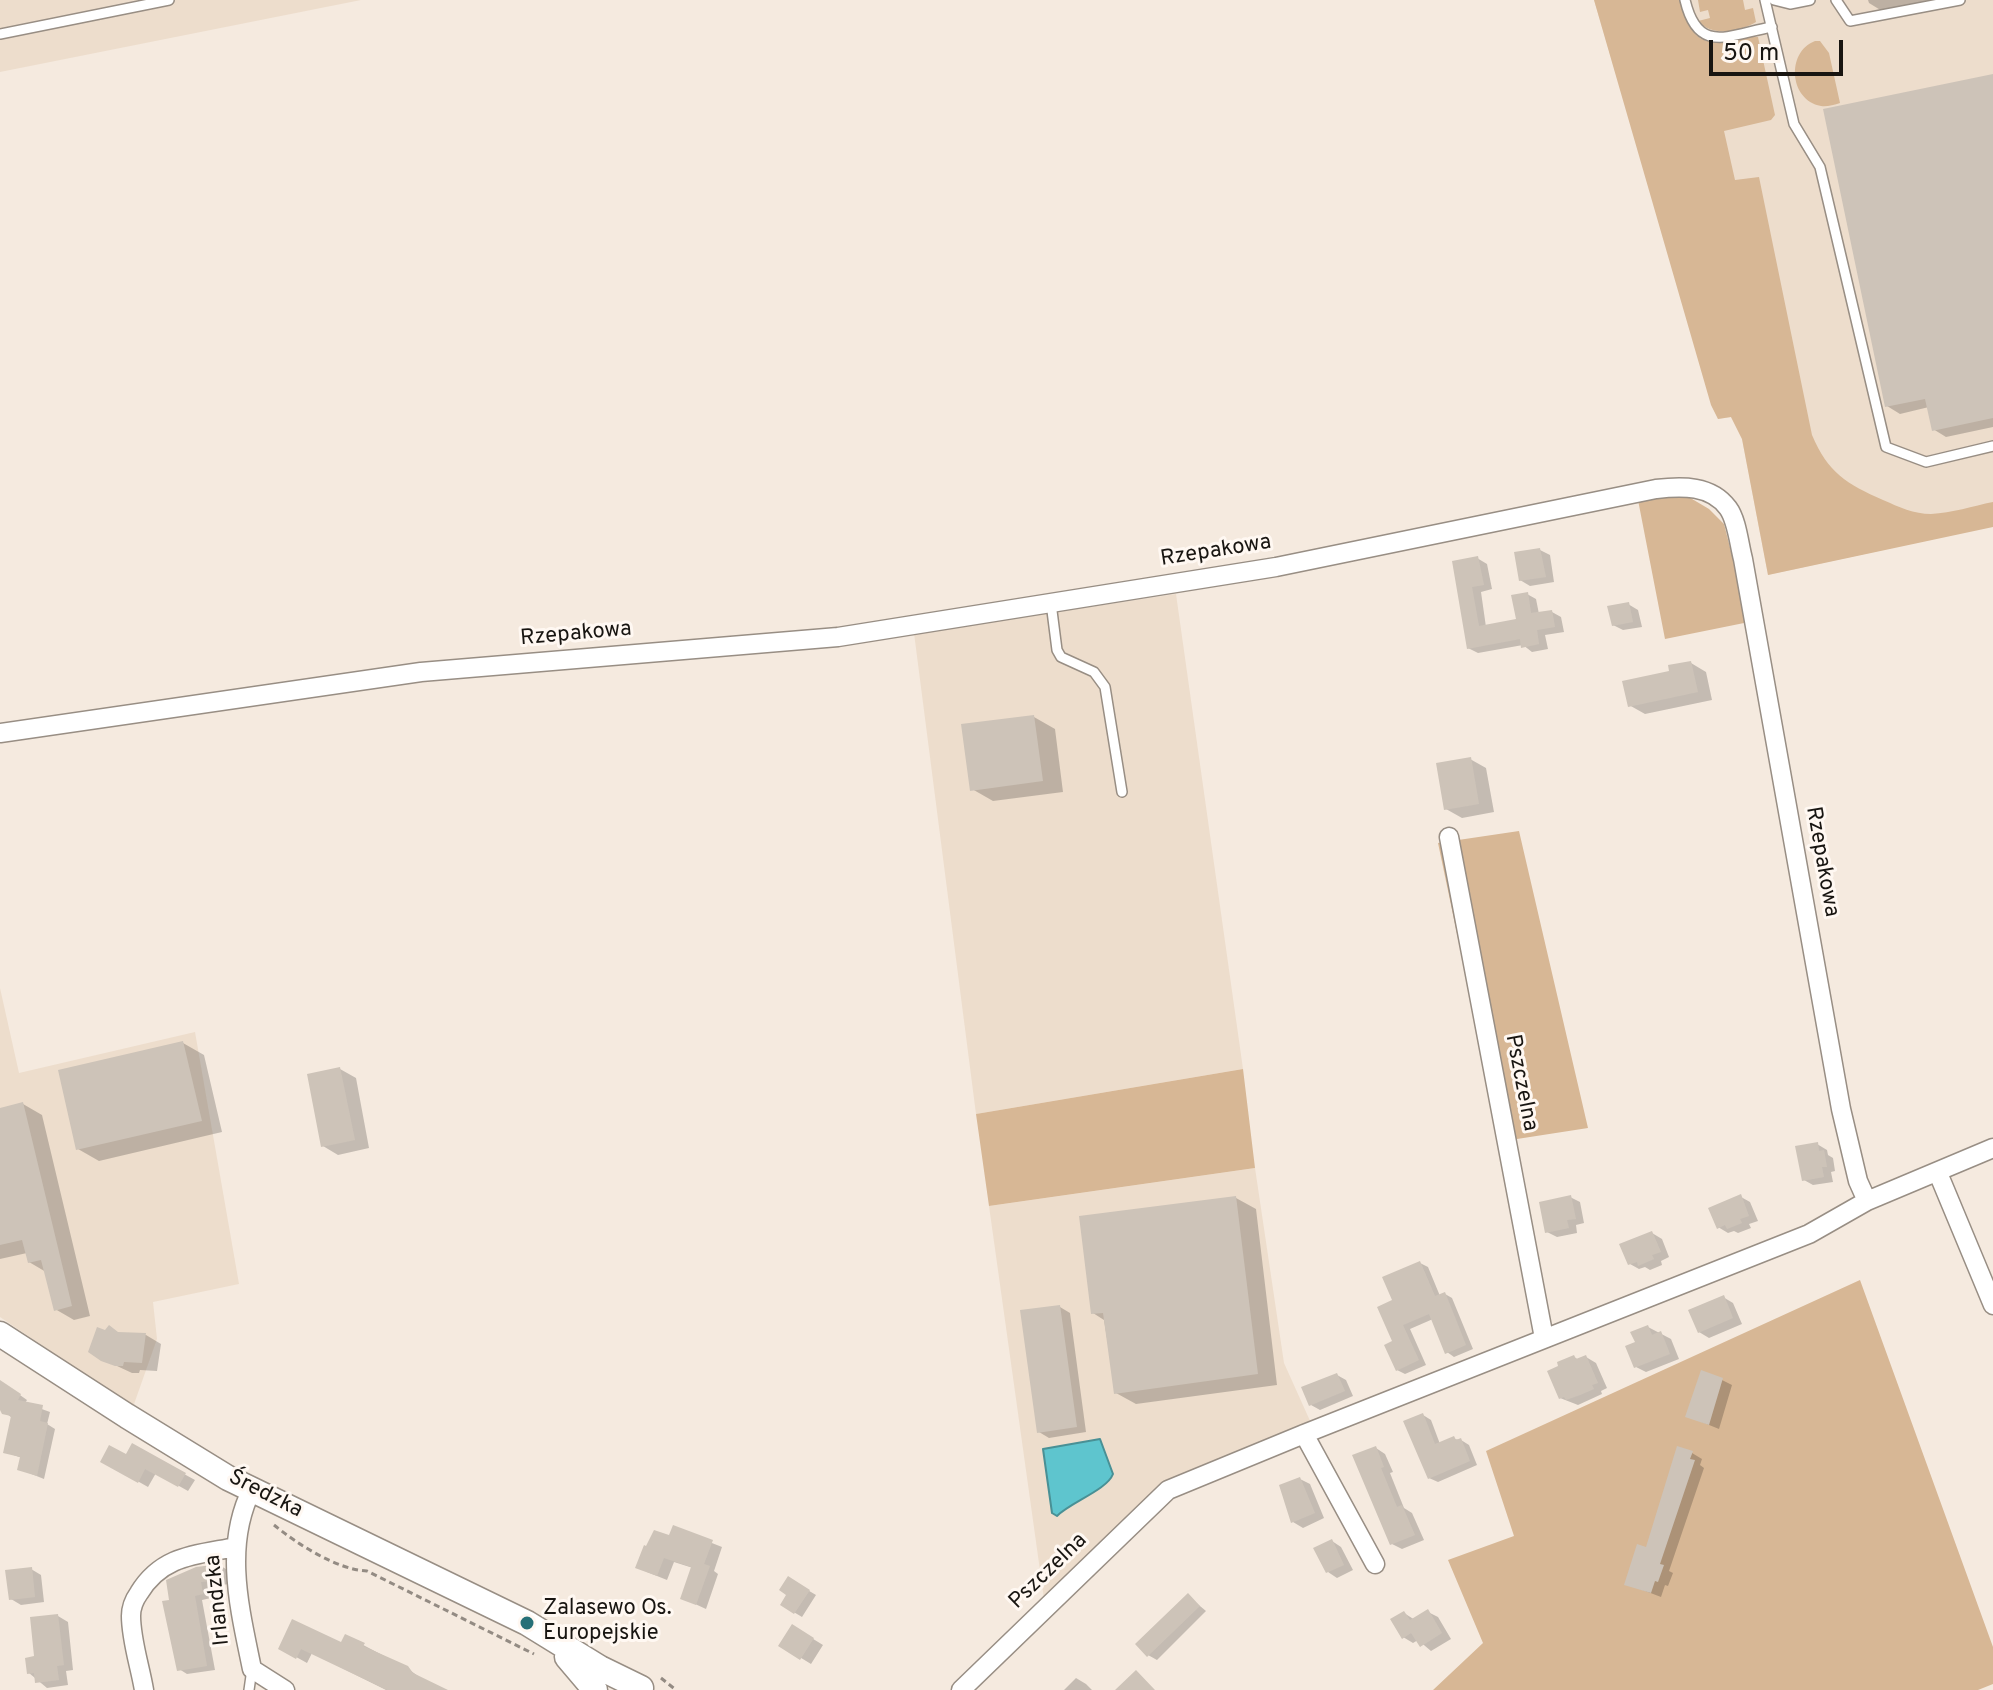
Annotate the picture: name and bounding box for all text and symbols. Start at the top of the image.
scale bar [1713,24,1847,74]
text: 50 m [1723,39,1779,69]
street label: Rzepakowa [1159,530,1273,574]
street label: Rzepakowa [519,617,633,653]
street label: Rzepakowa [1798,805,1844,919]
street label: Pszczelna [1498,1032,1542,1134]
street label: Średzka [224,1465,306,1525]
street label: Pszczelna [1005,1528,1093,1616]
street label: Irlandzka [201,1553,237,1647]
place label: Zalasewo Os. Europejskie [543,1597,672,1648]
marker: Zalasewo Os. Europejskie [518,1614,536,1632]

